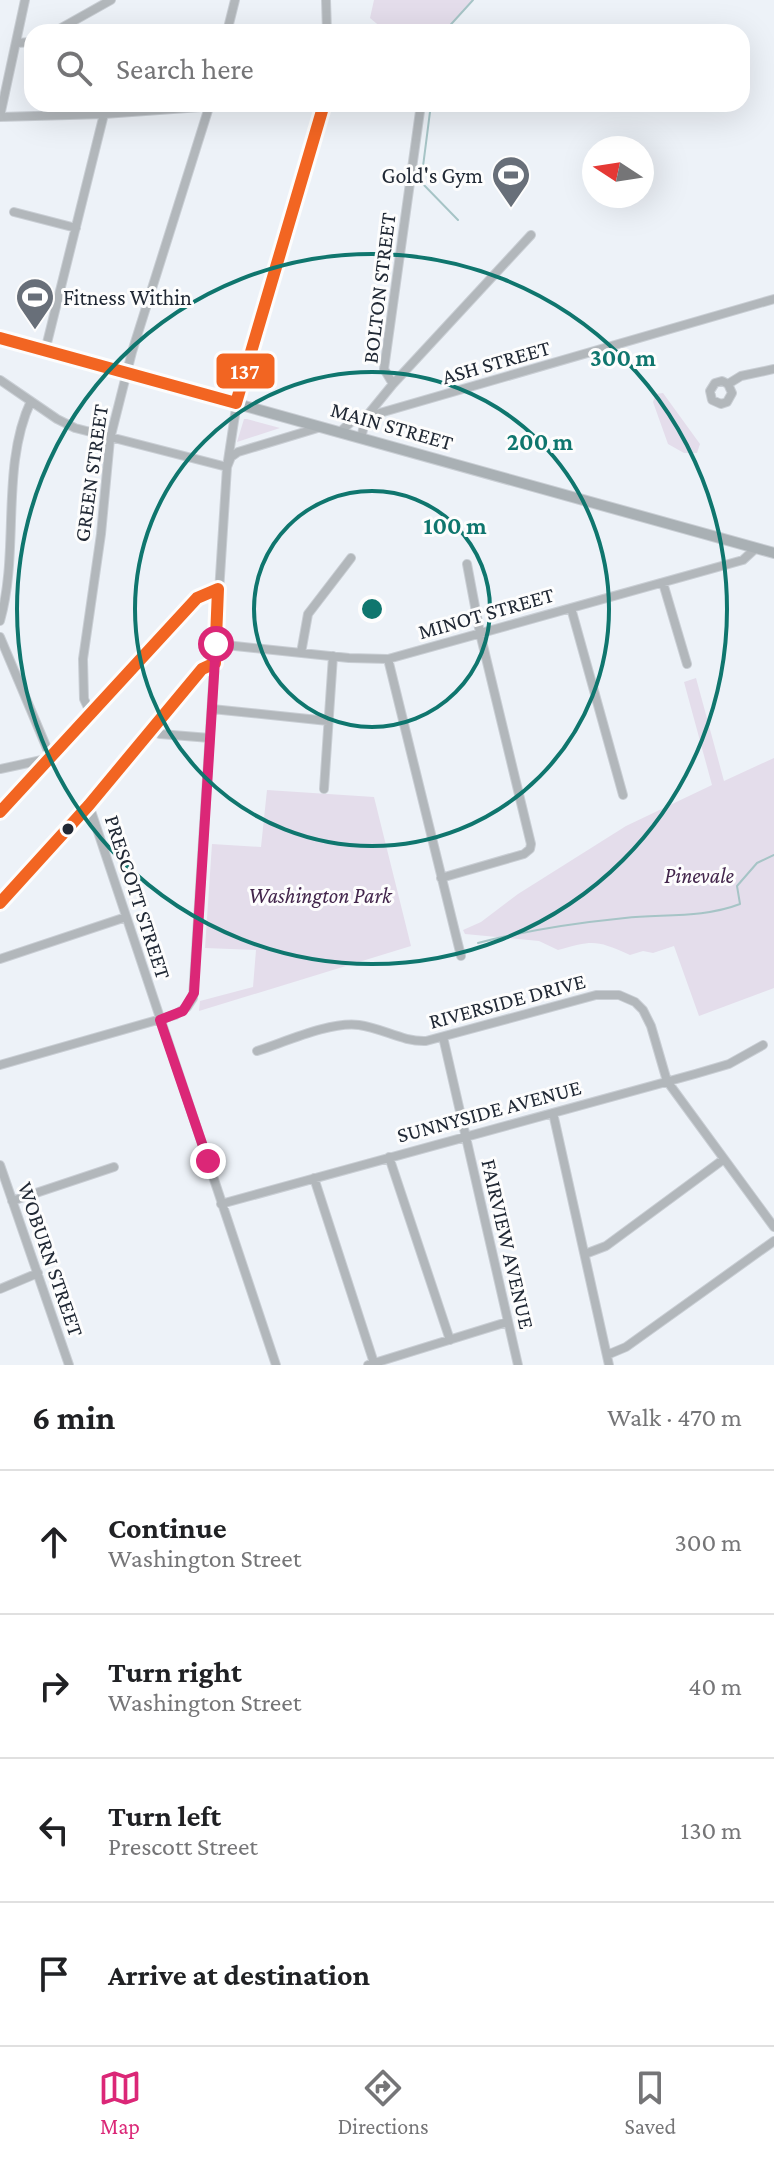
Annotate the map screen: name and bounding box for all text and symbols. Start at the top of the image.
search box [24,24,750,112]
icon: search [52,46,96,90]
text: Search here [116,52,254,85]
north arrow [582,136,654,208]
sports icon: Gold's Gym [490,154,532,209]
place label: Gold's Gym [381,163,483,188]
street label: BOLTON STREET [357,211,401,365]
sports icon: Fitness Within [14,276,56,331]
place label: Fitness Within [63,285,192,310]
street label: ASH STREET [439,335,553,389]
text: 300 m [590,344,657,371]
line badge: 137 [215,352,276,390]
text: 137 [230,359,260,384]
street label: MAIN STREET [328,397,456,455]
street label: GREEN STREET [69,403,113,543]
text: 200 m [507,428,574,455]
text: 100 m [423,512,487,539]
street label: MINOT STREET [415,582,557,644]
centre of rings [358,595,386,623]
route start [198,626,234,662]
street label: PRESCOTT STREET [100,812,176,982]
unlabelled marker [60,821,76,837]
park label: Pinevale [664,863,735,888]
park label: Washington Park [248,883,393,908]
street label: RIVERSIDE DRIVE [426,968,588,1034]
street label: SUNNYSIDE AVENUE [394,1074,584,1148]
route end [190,1143,226,1179]
street label: FAIRVIEW AVENUE [476,1157,540,1332]
street label: WOBURN STREET [13,1178,89,1340]
text: 6 min [32,1399,115,1436]
text: Walk · 470 m [607,1403,742,1432]
text: Continue [108,1511,227,1544]
icon: ahead [32,1520,76,1564]
text: 300 m [674,1528,742,1557]
text: Washington Street [108,1544,301,1573]
text: Turn right [108,1655,242,1688]
icon: right [32,1664,76,1708]
text: 40 m [688,1672,742,1701]
text: Washington Street [108,1688,301,1717]
text: Turn left [108,1799,221,1832]
icon: left [32,1808,76,1852]
text: 130 m [681,1816,742,1845]
text: Prescott Street [108,1832,258,1861]
icon: arrive [32,1952,76,1996]
text: Arrive at destination [108,1958,370,1991]
tab: Map [98,2066,142,2139]
tab: Directions [338,2066,429,2139]
tab: Saved [625,2066,676,2139]

